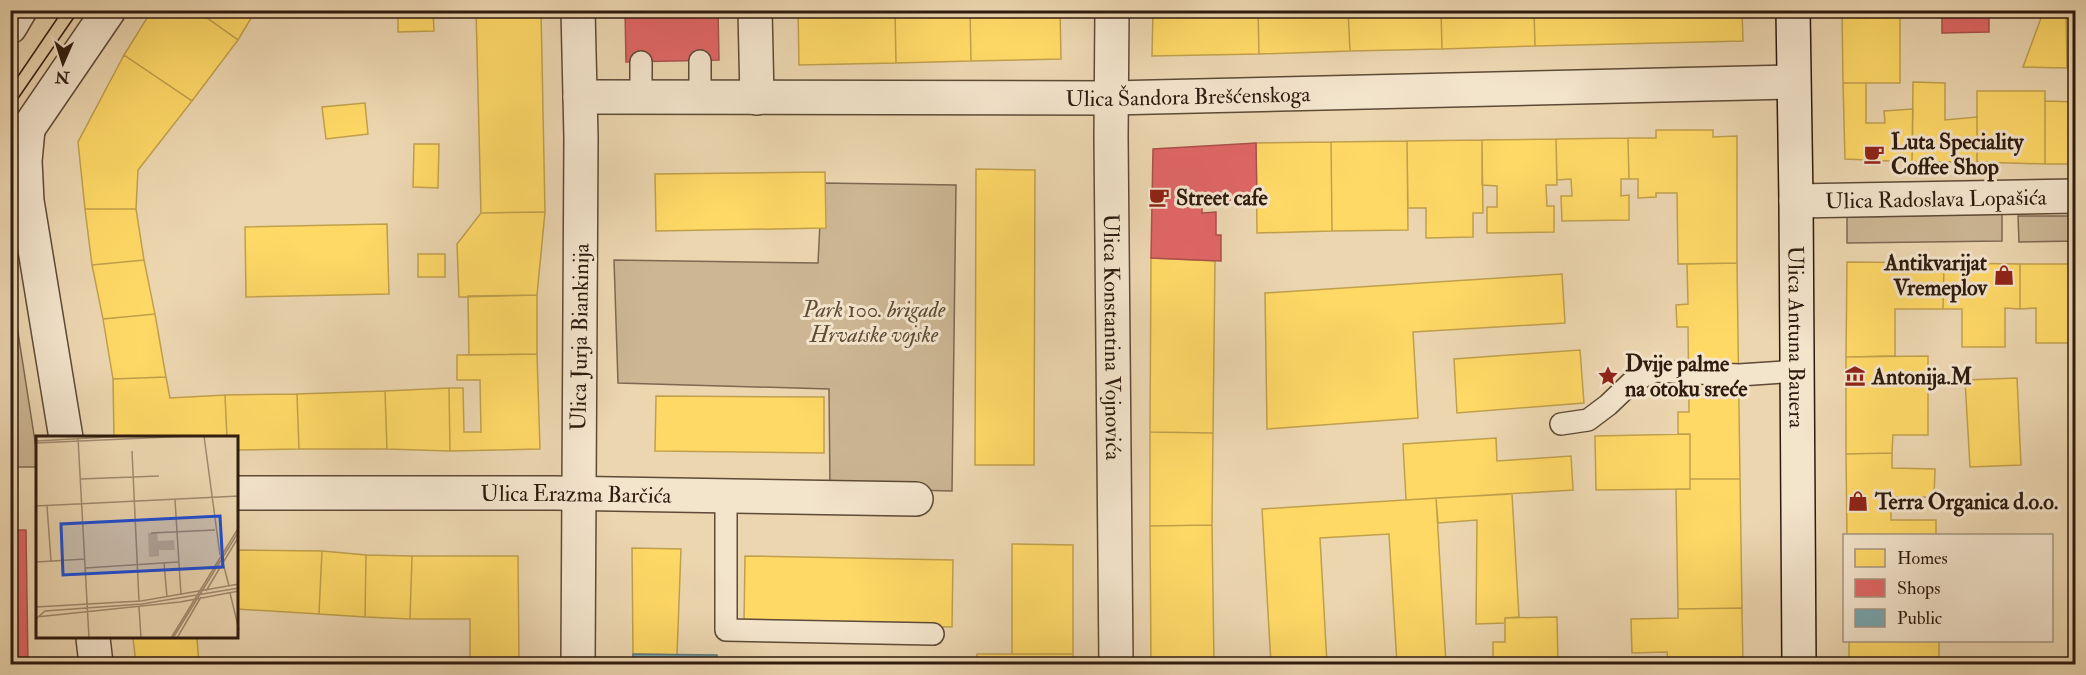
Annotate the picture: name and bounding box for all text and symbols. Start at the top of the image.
north arrow [33,33,93,93]
text: N [54,67,71,87]
street label: Ulica Šandora Brešćenskoga [1065,80,1312,113]
place label: Luta Speciality Coffee Shop [1891,128,2025,182]
cafe icon: Luta Speciality Coffee Shop [1862,142,1886,166]
place label: Street cafe [1176,184,1269,212]
street label: Ulica Radoslava Lopašića [1825,184,2048,215]
cafe icon: Street cafe [1147,185,1171,209]
street label: Ulica Konstantina Vojnovića [1097,214,1127,461]
street label: Ulica Jurja Biankinija [564,242,596,431]
street label: Ulica Antuna Bauera [1781,246,1810,429]
place label: Antikvarijat Vremeplov [1884,249,1989,303]
shop icon: Antikvarijat Vremeplov [1992,263,2016,287]
park label: Park 100. brigade Hrvatske vojske [802,296,946,349]
place label: Dvije palme na otoku sreće [1625,350,1748,403]
place label: Antonija.M [1871,363,1972,391]
place icon: Dvije palme na otoku sreće [1596,364,1620,388]
museum icon: Antonija.M [1843,364,1867,388]
inset map [36,436,238,639]
street label: Ulica Erazma Barčića [480,480,673,510]
place label: Terra Organica d.o.o. [1874,488,2058,517]
shop icon: Terra Organica d.o.o. [1846,489,1870,513]
legend [1843,534,2053,642]
text: Homes [1897,547,1948,570]
text: Shops [1897,577,1940,600]
text: Public [1897,607,1942,630]

